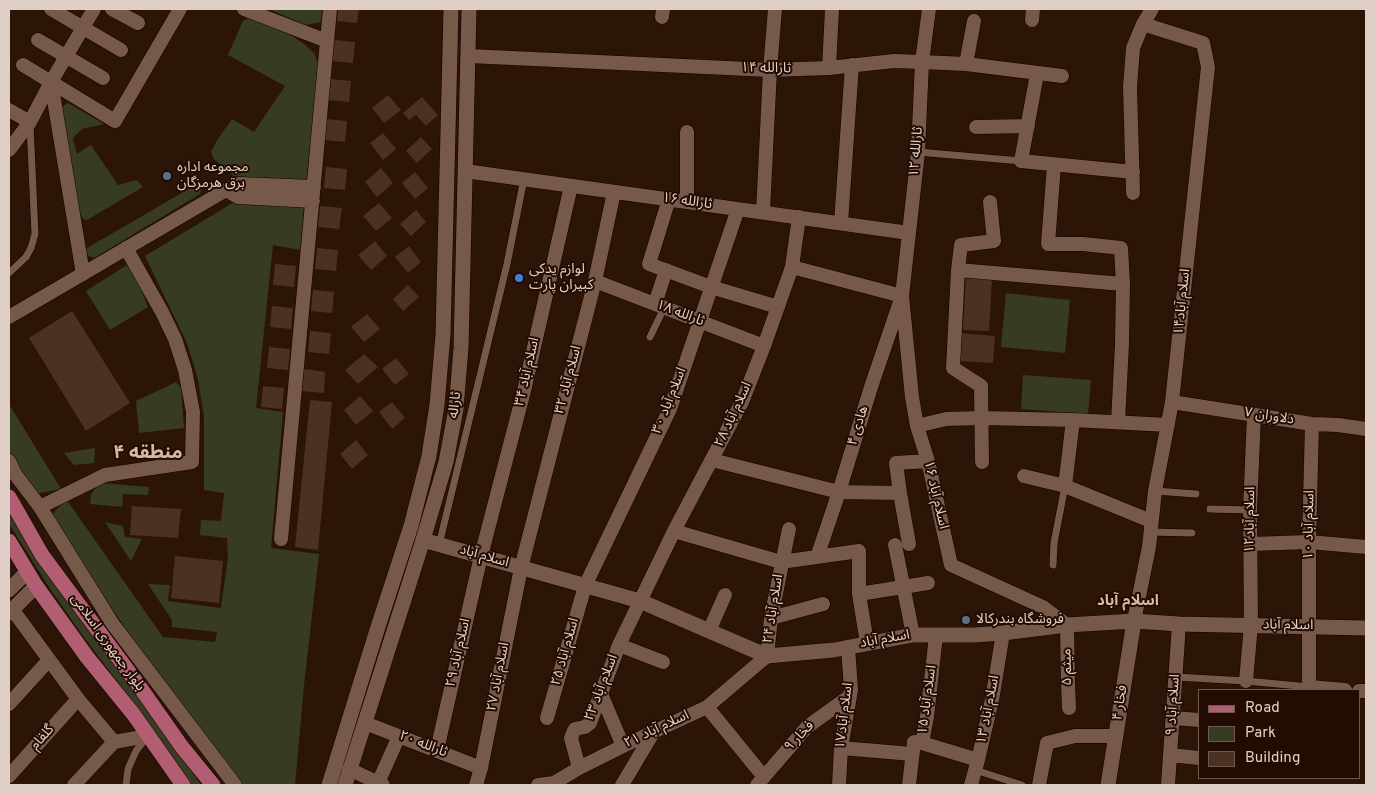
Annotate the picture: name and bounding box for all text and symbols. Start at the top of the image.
street label: ثارالله ۱۴ [741,60,791,78]
street label: ثارالله ۱۲ [906,126,928,178]
place label: مجموعه اداره برق هرمزگان [177,160,249,192]
marker: مجموعه اداره برق هرمزگان [161,170,173,182]
street label: ثارالله ۱۶ [661,190,713,214]
place label: لوازم یدکی کبیران پارت [529,262,593,294]
street label: اسلام آباد۱۴ [1171,268,1195,336]
marker: لوازم یدکی کبیران پارت [513,272,525,284]
street label: ثارالله ۱۸ [653,297,707,331]
street label: اسلام آباد ۳۴ [512,336,544,408]
street label: اسلام آباد ۳۲ [552,344,586,416]
street label: اسلام آباد ۳۰ [649,365,691,437]
street label: اسلام آباد ۲۸ [712,380,756,450]
street label: ثاراله [446,391,466,419]
street label: هادی ۴ [845,404,873,448]
street label: دلاوران ۷ [1243,405,1295,429]
district label: منطقه ۴ [113,443,183,465]
street label: اسلام آباد ۱۶ [919,459,951,531]
street label: اسلام آباد۱۲ [1242,487,1260,553]
street label: اسلام آباد ۱۰ [1301,490,1319,560]
street label: اسلام آباد [457,542,511,572]
street label: اسلام آباد ۲۴ [760,573,788,645]
street label: بلوار جمهوری اسلامی [66,591,148,695]
district label: اسلام آباد [1097,593,1159,611]
place label: فروشگاه بندرکالا [976,612,1064,628]
marker: فروشگاه بندرکالا [960,614,972,626]
street label: اسلام آباد ۲۵ [548,616,584,688]
street label: اسلام آباد ۲۹ [443,617,475,689]
street label: اسلام آباد [1263,617,1313,635]
street label: اسلام آباد [859,627,911,653]
street label: اسلام آباد ۲۷ [484,641,514,713]
street label: میثم ۵ [1059,648,1077,686]
street label: اسلام آباد ۲۳ [582,652,622,724]
street label: اسلام آباد ۱۵ [915,664,941,736]
street label: اسلام آباد ۱۳ [974,674,1004,746]
street label: اسلام آباد ۹ [1163,674,1185,736]
street label: اسلام آباد۱۷ [833,682,857,750]
street label: فخار ۴ [1110,684,1132,722]
legend [1198,689,1360,779]
text: Road [1245,699,1280,718]
street label: اسلام آباد ۲۱ [622,708,692,752]
street label: فخار ۹ [782,718,818,756]
street label: گلفام [27,722,59,754]
text: Park [1245,724,1276,743]
street label: ثارالله ۲۰ [396,728,450,762]
text: Building [1245,749,1300,768]

